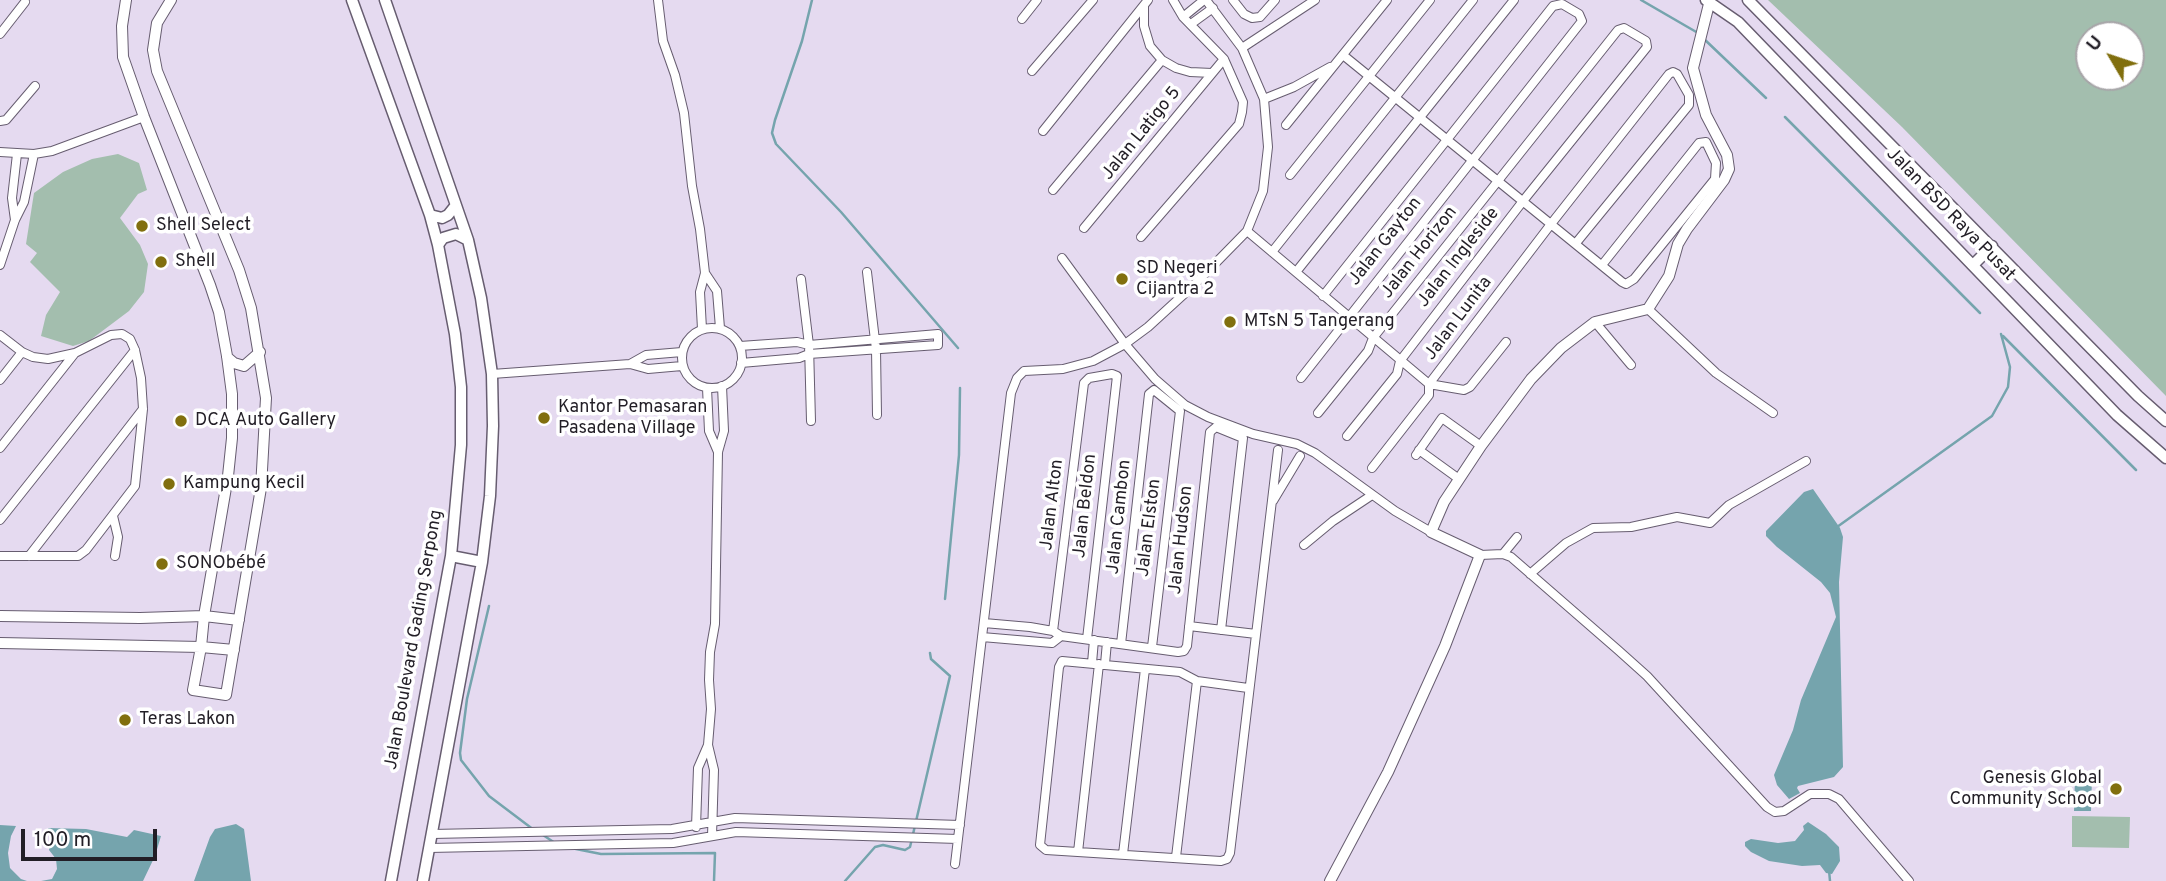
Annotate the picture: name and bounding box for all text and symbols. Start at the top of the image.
north arrow [2075,21,2145,91]
text: U [2082,31,2109,57]
street label: Jalan Latigo 5 [1098,83,1186,185]
street label: Jalan BSD Raya Pusat [1881,144,2019,286]
street label: Jalan Gayton [1345,193,1427,291]
street label: Jalan Horizon [1377,203,1463,303]
street label: Jalan Ingleside [1413,204,1505,312]
place label: Shell Select [156,215,251,237]
marker: Shell Select [134,218,150,234]
place label: Shell [175,251,215,273]
marker: Shell [153,254,169,270]
place label: SD Negeri Cijantra 2 [1136,258,1217,300]
marker: SD Negeri Cijantra 2 [1114,271,1130,287]
street label: Jalan Lunita [1421,273,1497,365]
place label: MTsN 5 Tangerang [1244,311,1395,333]
marker: MTsN 5 Tangerang [1222,314,1238,330]
place label: Kantor Pemasaran Pasadena Village [558,397,707,440]
place label: DCA Auto Gallery [195,410,336,432]
marker: Kantor Pemasaran Pasadena Village [536,410,552,426]
marker: DCA Auto Gallery [173,413,189,429]
street label: Jalan Beldon [1070,453,1102,559]
street label: Jalan Alton [1037,458,1069,552]
street label: Jalan Cambon [1103,459,1137,575]
place label: Kampung Kecil [183,473,305,495]
marker: Kampung Kecil [161,476,177,492]
street label: Jalan Elston [1133,478,1167,578]
street label: Jalan Hudson [1166,485,1198,595]
street label: Jalan Boulevard Gading Serpong [381,508,449,772]
place label: SONObébé [176,553,266,575]
marker: SONObébé [154,556,170,572]
place label: Teras Lakon [139,709,235,731]
marker: Teras Lakon [117,712,133,728]
place label: Genesis Global Community School [1949,768,2102,810]
marker: Genesis Global Community School [2108,781,2124,797]
scale bar [24,814,161,858]
text: 100 m [34,827,91,854]

